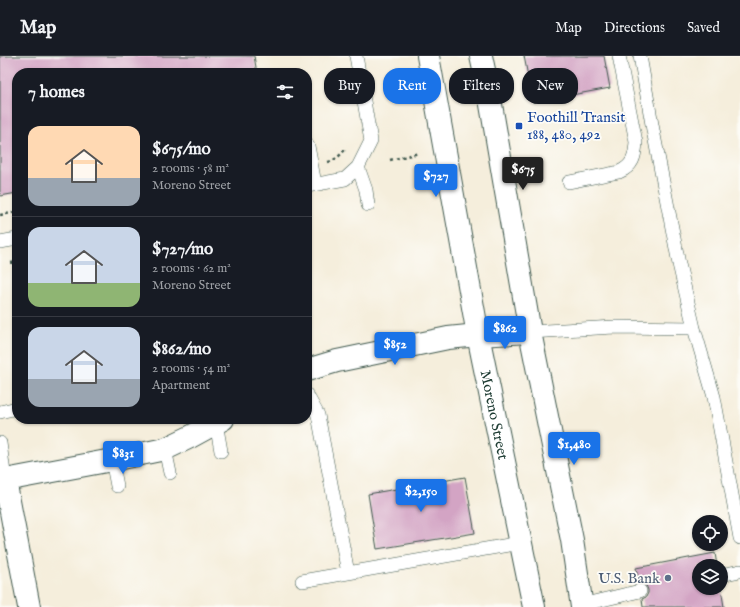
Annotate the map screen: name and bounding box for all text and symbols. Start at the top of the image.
text: Map [20,16,56,40]
text: Map [555,19,582,37]
text: Directions [604,19,665,37]
text: Saved [687,19,720,37]
chip: Buy [324,68,375,104]
chip: Rent [383,68,441,104]
chip: Filters [449,68,514,104]
chip: New [522,68,578,104]
icon: filters [274,81,296,103]
text: 7 homes [28,82,85,103]
place label: Foothill Transit 188, 480, 492 [527,108,625,144]
marker: Foothill Transit 188, 480, 492 [514,121,524,131]
text: $675/mo [152,139,211,160]
icon: home [60,142,108,190]
pin: $675 [499,157,547,191]
text: 2 rooms · 58 m² [152,160,229,177]
text: $675 [511,161,535,178]
pin: $727 [412,164,460,198]
text: $727 [423,168,449,185]
text: Moreno Street [152,177,231,194]
text: $727/mo [152,239,213,260]
icon: home [60,243,108,291]
text: 2 rooms · 62 m² [152,260,231,277]
text: Moreno Street [152,277,231,294]
pin: $862 [481,316,529,350]
text: $862 [493,320,517,337]
pin: $852 [371,332,419,366]
text: $852 [383,336,407,353]
text: $862/mo [152,339,211,360]
icon: home [60,343,108,391]
text: 2 rooms · 54 m² [152,360,230,377]
street label: Moreno Street [476,368,513,461]
text: Apartment [152,377,210,394]
pin: $1,480 [541,432,607,466]
text: $1,480 [557,436,591,453]
pin: $831 [99,441,147,475]
text: $831 [112,445,134,462]
pin: $2,150 [388,479,454,513]
text: $2,150 [405,483,437,500]
map controls [692,515,728,595]
button: locate [692,515,728,551]
button: layers [692,559,728,595]
place label: U.S. Bank [598,569,661,588]
marker: U.S. Bank [663,573,673,583]

